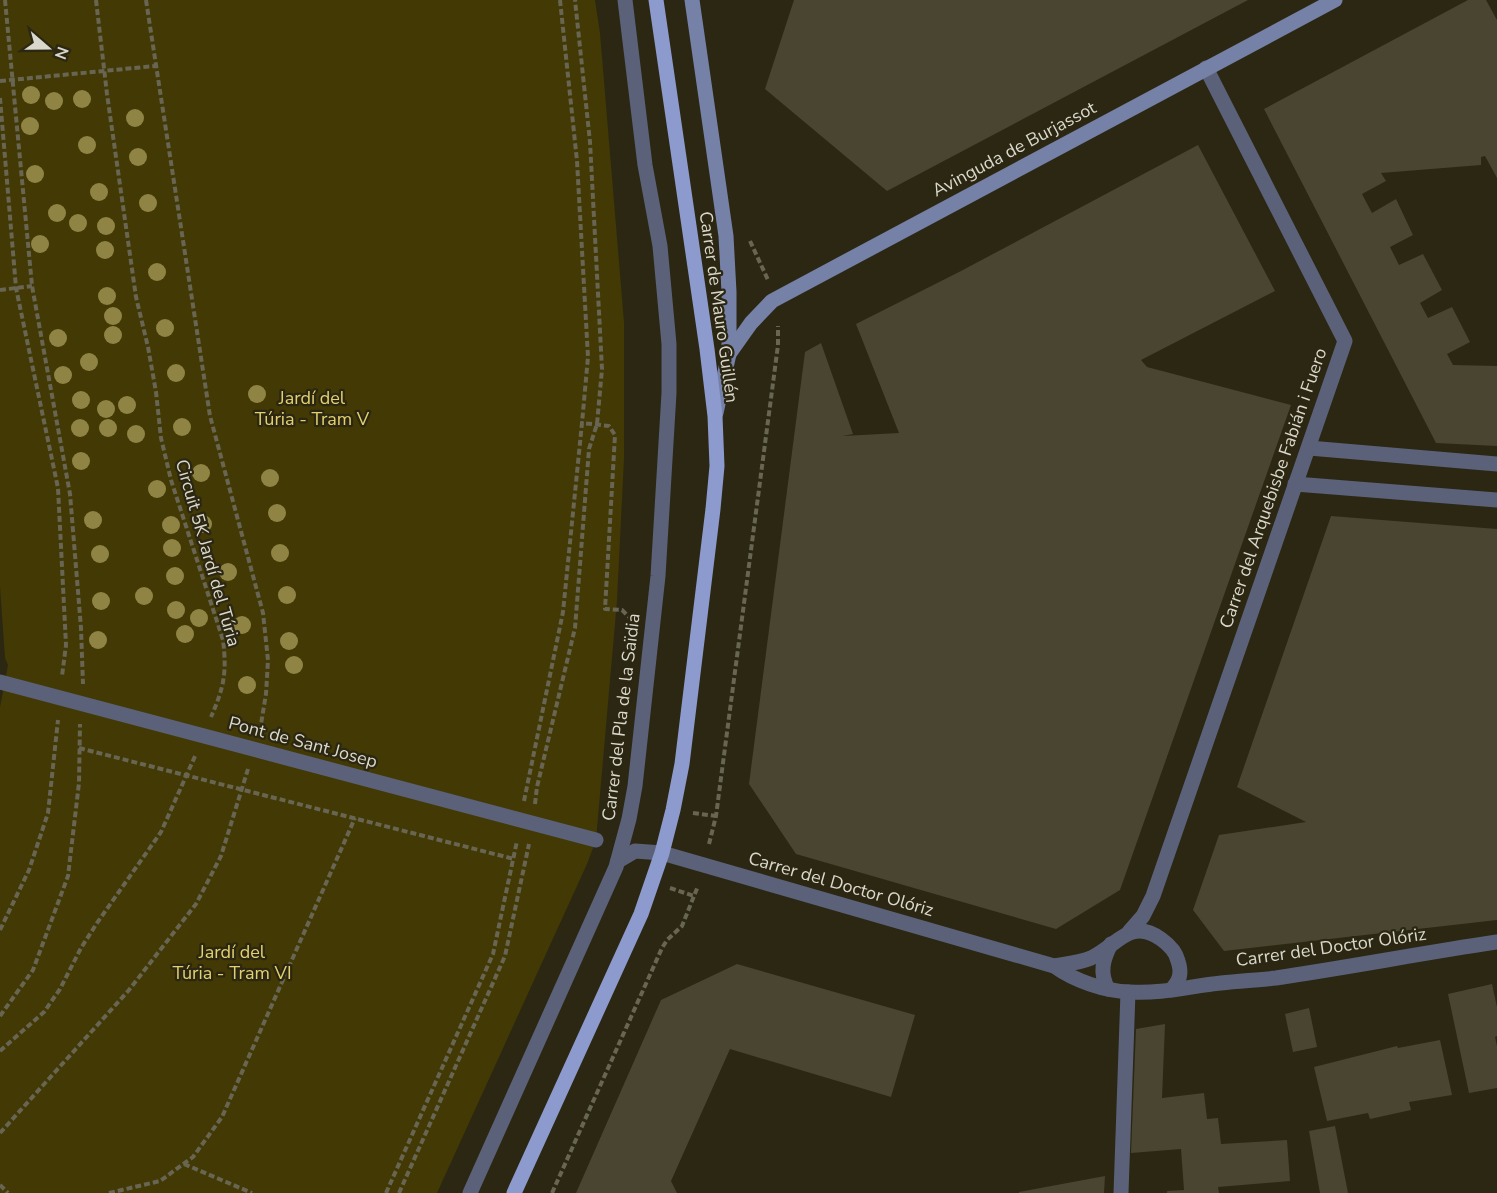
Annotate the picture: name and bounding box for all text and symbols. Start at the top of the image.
north arrow [18,18,78,78]
text: N [49,43,74,62]
street label: Avinguda de Burjassot [928,95,1101,202]
street label: Carrer de Mauro Guillén [694,210,744,404]
street label: Carrer del Arquebisbe Fabián i Fuero [1214,345,1332,631]
park label: Jardí del Túria - Tram V [255,386,370,431]
street label: Circuit 5K Jardí del Túria [170,457,246,649]
street label: Carrer del Pla de la Saïdia [596,612,646,822]
street label: Pont de Sant Josep [226,711,380,773]
street label: Carrer del Doctor Olóriz [746,846,936,922]
street label: Carrer del Doctor Olóriz [1234,922,1428,972]
park label: Jardí del Túria - Tram VI [172,940,292,985]

